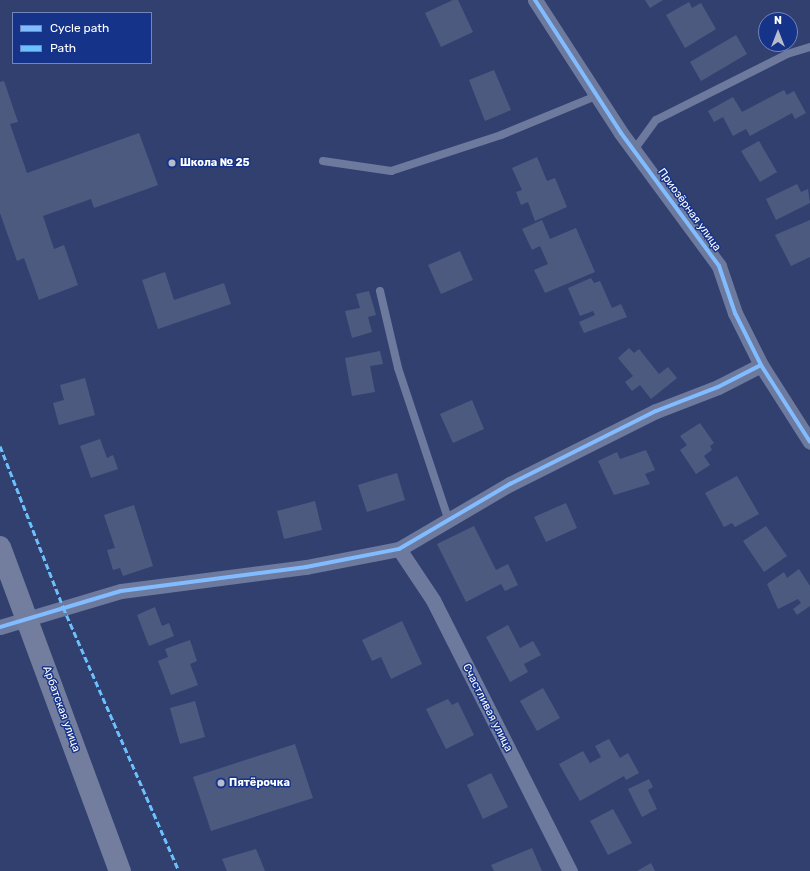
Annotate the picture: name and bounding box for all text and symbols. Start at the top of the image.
legend [12,12,152,64]
north arrow [758,12,798,52]
text: N [774,14,782,27]
text: Cycle path [50,21,109,35]
text: Path [50,41,76,55]
place label: Школа № 25 [180,156,250,170]
marker: Школа № 25 [167,158,177,168]
street label: Приозёрная улица [655,166,723,254]
street label: Счастливая улица [459,662,515,754]
street label: Арбатская улица [39,664,83,754]
place label: Пятёрочка [229,776,290,790]
marker: Пятёрочка [216,778,226,788]

